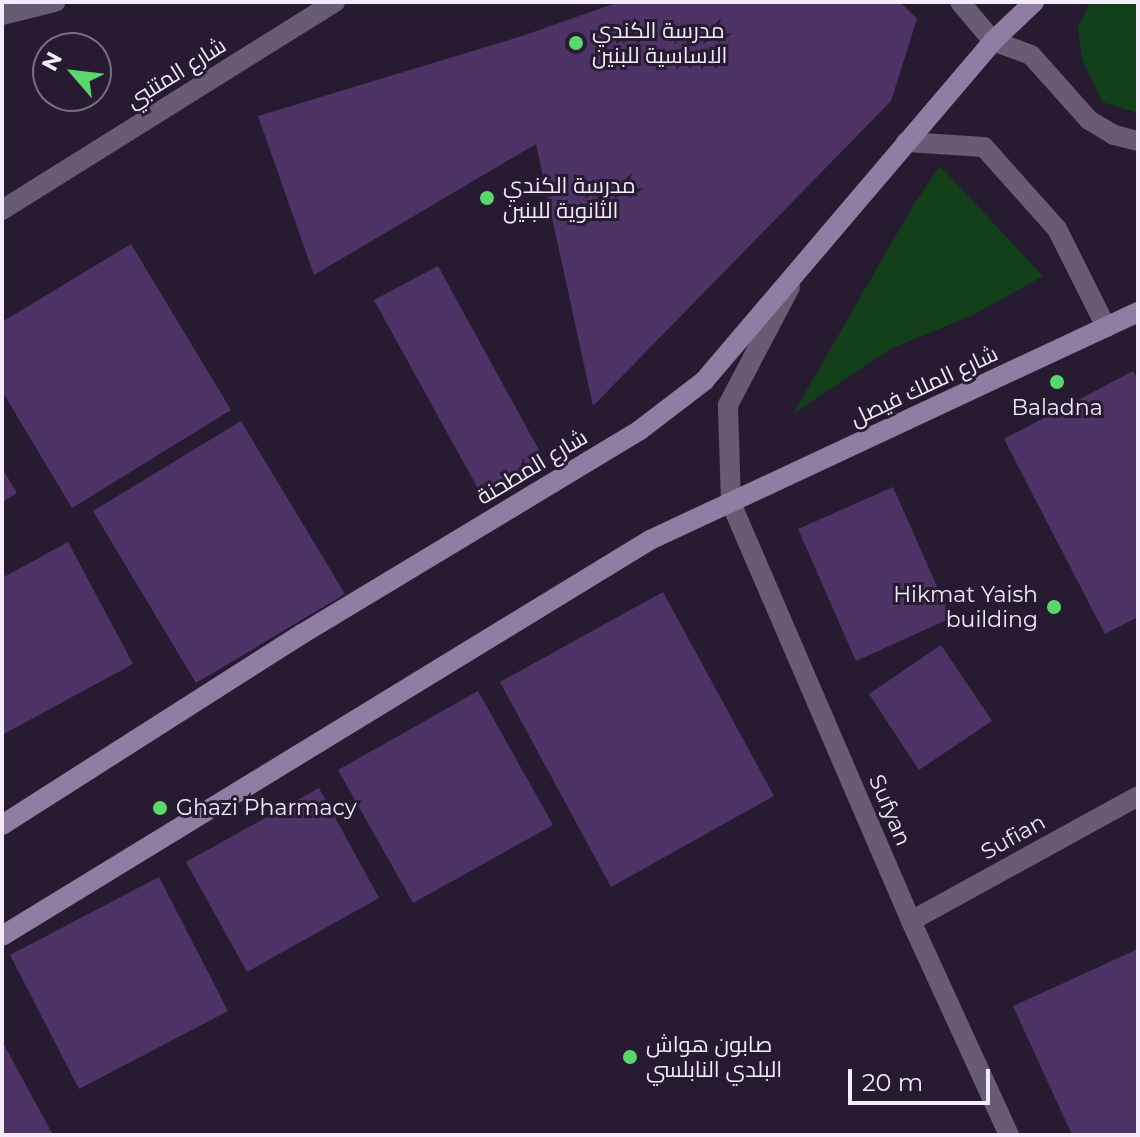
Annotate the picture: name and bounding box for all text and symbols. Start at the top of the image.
place label: مدرسة الكندي الاساسية للبنين [592,17,727,68]
north arrow [32,32,112,112]
street label: شارع المتنبي [121,32,231,114]
marker: مدرسة الكندي الاساسية للبنين [567,34,585,52]
text: N [36,47,68,76]
place label: مدرسة الكندي الثانوية للبنين [503,172,636,224]
marker: مدرسة الكندي الثانوية للبنين [478,189,496,207]
street label: شارع الملك فيصل [846,340,1002,432]
marker: Baladna [1048,373,1066,391]
place label: Baladna [1011,395,1103,421]
street label: شارع المطحنة [472,424,592,510]
place label: Hikmat Yaish building [893,581,1038,632]
marker: Hikmat Yaish building [1045,598,1063,616]
street label: Sufyan [863,770,917,850]
place label: Ghazi Pharmacy [176,795,357,821]
marker: Ghazi Pharmacy [151,799,169,817]
street label: Sufian [976,809,1050,865]
place label: صابون هواش البلدي النابلسي [646,1031,782,1082]
marker: صابون هواش البلدي النابلسي [621,1048,639,1066]
scale bar [852,1053,994,1103]
text: 20 m [862,1068,923,1097]

